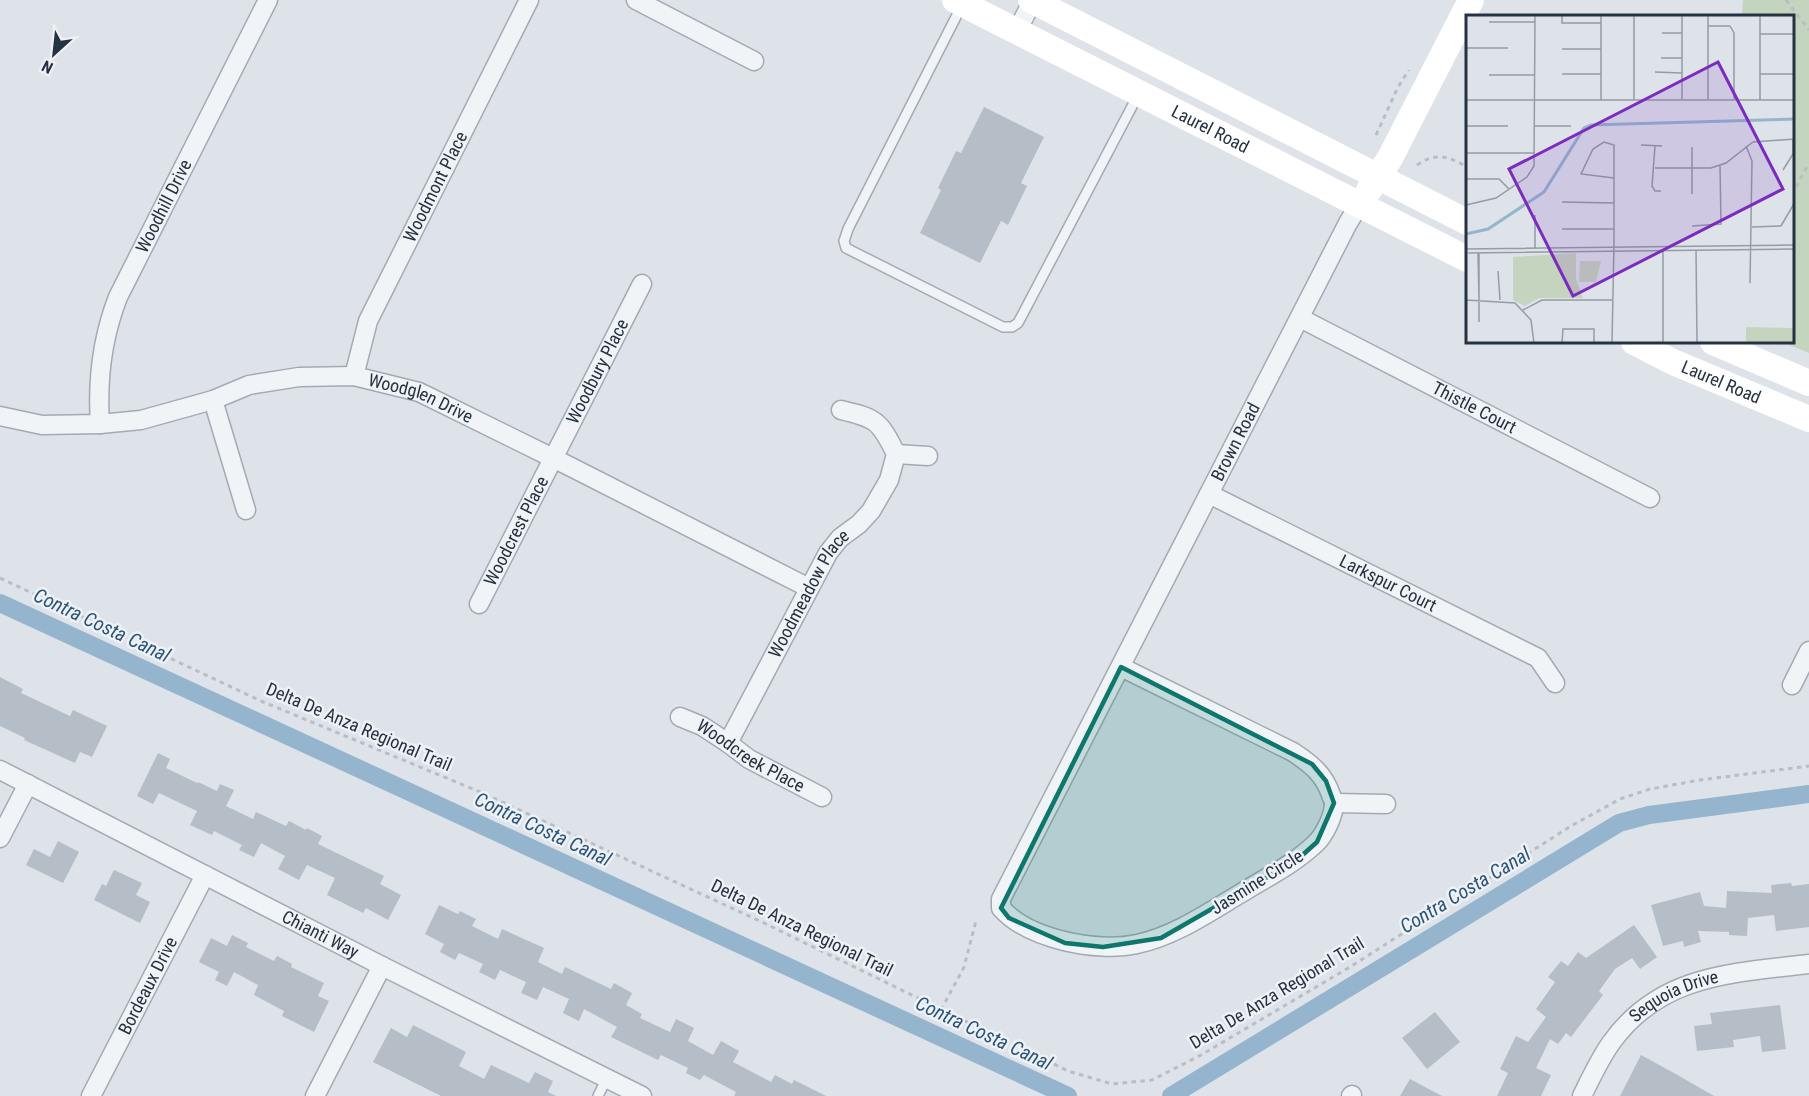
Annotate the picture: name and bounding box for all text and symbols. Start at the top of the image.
inset map [1466,15,1794,344]
north arrow [24,24,84,84]
text: N [39,56,56,78]
street label: Laurel Road [1168,100,1253,157]
street label: Woodmont Place [398,128,471,245]
street label: Woodhill Drive [131,156,196,256]
street label: Woodbury Place [562,315,632,427]
street label: Laurel Road [1678,356,1764,408]
street label: Woodglen Drive [366,369,477,427]
street label: Thistle Court [1429,377,1520,438]
street label: Brown Road [1206,399,1264,484]
street label: Woodcrest Place [479,473,552,589]
street label: Woodmeadow Place [764,524,853,661]
street label: Larkspur Court [1336,550,1440,616]
water label: Contra Costa Canal [30,583,175,667]
street label: Delta De Anza Regional Trail [263,678,455,775]
street label: Woodcreek Place [693,715,808,796]
water label: Contra Costa Canal [471,787,616,871]
water label: Contra Costa Canal [1395,841,1535,938]
street label: Jasmine Circle [1207,845,1307,918]
street label: Delta De Anza Regional Trail [708,874,896,981]
street label: Chianti Way [279,906,363,963]
street label: Delta De Anza Regional Trail [1186,932,1368,1053]
street label: Bordeaux Drive [114,933,181,1038]
street label: Sequoia Drive [1624,966,1720,1026]
water label: Contra Costa Canal [912,991,1057,1075]

